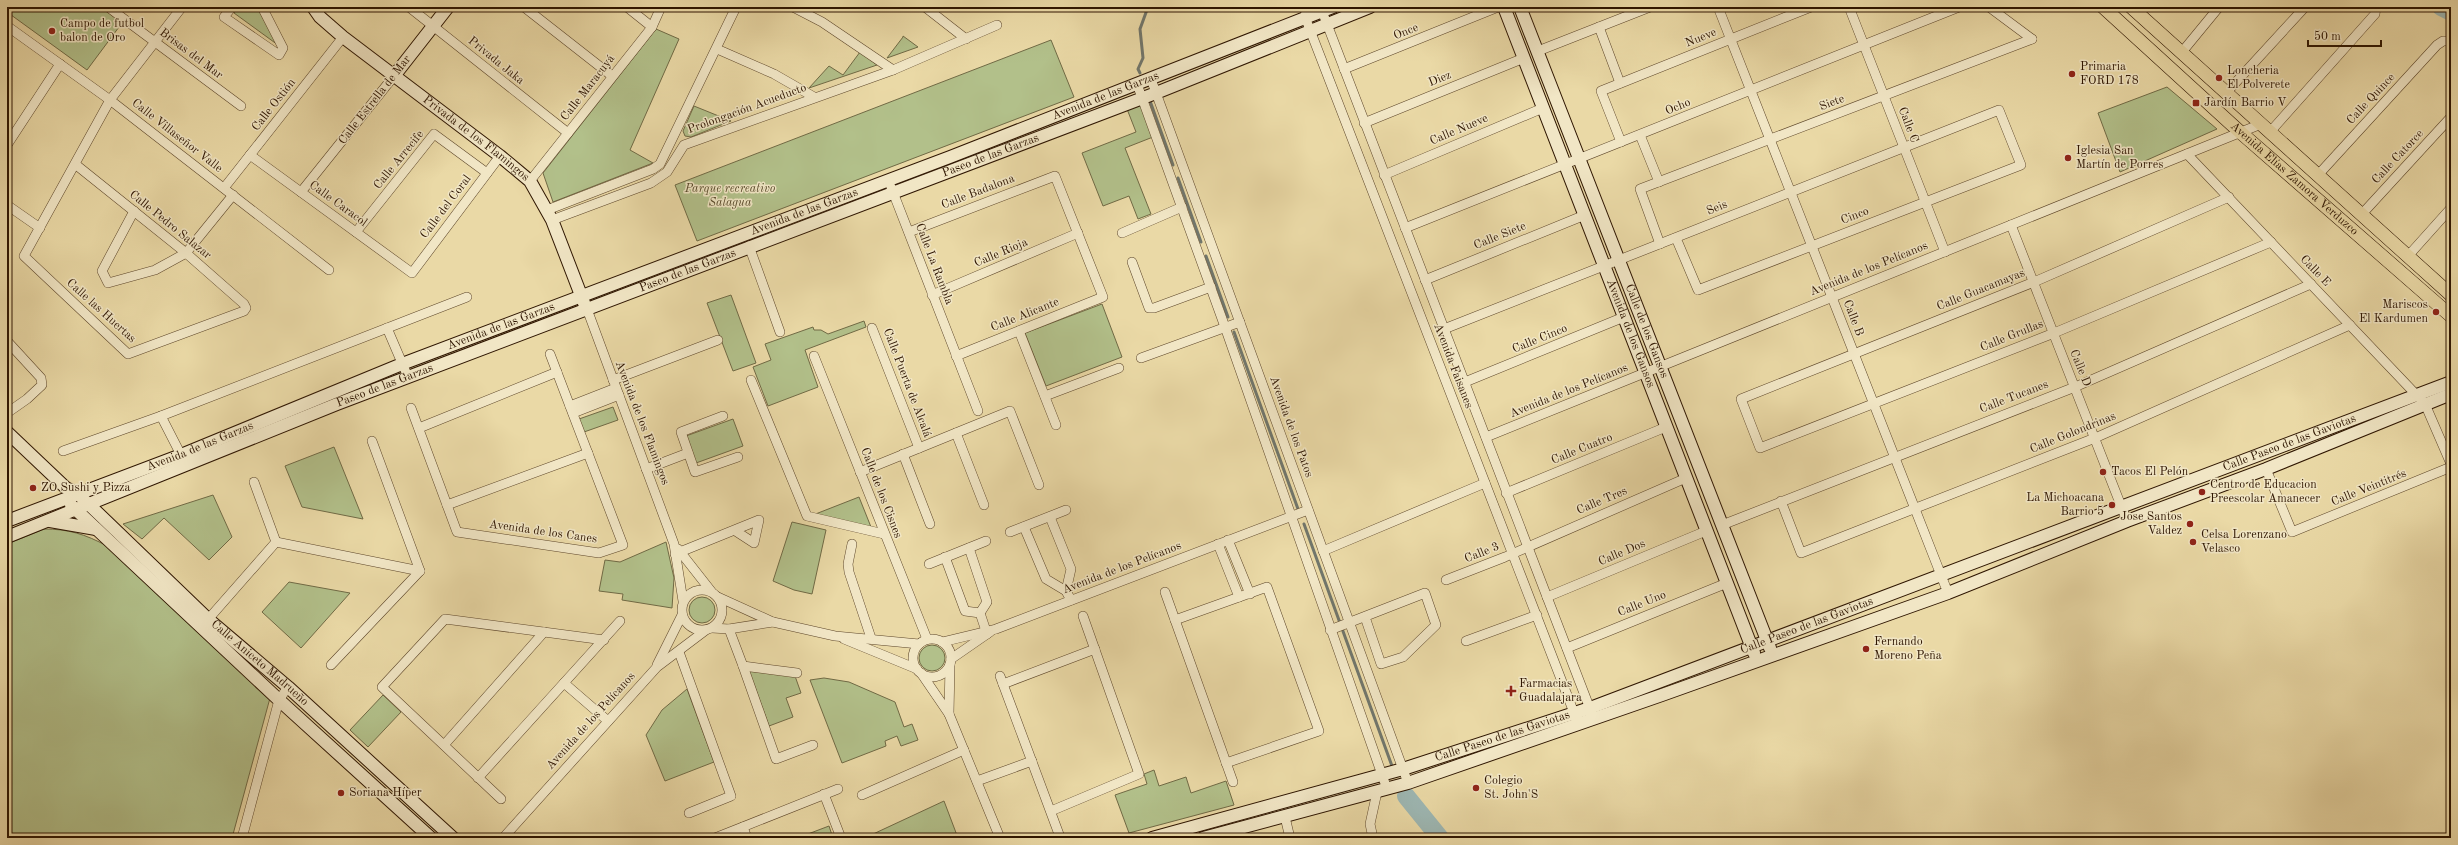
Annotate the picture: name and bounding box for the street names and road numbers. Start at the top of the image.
street label: Once [1392,21,1421,42]
street label: Nueve [1684,26,1719,50]
street label: Brisas del Mar [157,27,225,82]
street label: Privada Jaka [466,35,526,87]
street label: Calle Estrella de Mar [337,53,413,147]
street label: Calle Maracuyá [559,53,617,123]
street label: Diez [1427,69,1453,89]
street label: Avenida de las Garzas [1050,70,1161,122]
street label: Calle Quince [2345,71,2398,127]
street label: Calle Ostión [250,76,298,133]
street label: Prolongación Acueducto [686,82,808,136]
street label: Siete [1818,93,1847,113]
street label: Privada de los Flamingos [420,94,531,184]
street label: Calle Villaseñor Valle [129,97,225,175]
street label: Ocho [1664,97,1692,117]
street label: Calle C [1896,105,1920,145]
street label: Calle Nueve [1428,112,1490,148]
street label: Avenida Elías Zamora Verduzco [2228,120,2360,238]
street label: Calle Catorce [2370,127,2426,186]
street label: Calle Arrecife [372,128,427,192]
street label: Paseo de las Garzas [941,132,1041,180]
street label: Calle del Coral [418,173,474,241]
street label: Calle Badalona [940,173,1016,211]
street label: Calle Caracol [307,179,369,229]
street label: Avenida de las Garzas [749,186,860,238]
street label: Calle Pedro Salazar [127,188,213,262]
street label: Seis [1705,198,1729,218]
street label: Cinco [1839,205,1871,227]
street label: Calle Siete [1472,220,1528,252]
street label: Calle La Rambla [913,222,955,306]
street label: Calle Rioja [972,236,1030,270]
street label: Avenida de los Pelícanos [1808,240,1930,298]
street label: Paseo de las Garzas [638,247,738,295]
street label: Calle E [2298,253,2332,289]
street label: Calle Guacamayas [1935,267,2027,313]
street label: Calle las Huertas [64,277,138,345]
street label: Avenida de los Gansos [1604,277,1657,389]
street label: Calle de los Gansos [1623,283,1670,380]
street label: Calle Alicante [989,296,1061,334]
street label: Calle B [1841,298,1865,338]
street label: Avenida de las Garzas [446,301,556,352]
street label: Calle Grullas [1979,318,2045,354]
street label: Avenida Faisanes [1431,322,1475,410]
street label: Calle Cinco [1511,323,1569,355]
street label: Calle Puerta de Alcalá [881,327,933,439]
street label: Calle D [2067,348,2093,388]
street label: Avenida de los Flamingos [613,359,671,487]
street label: Paseo de las Garzas [335,362,435,410]
street label: Avenida de los Pelícanos [1508,362,1630,420]
street label: Avenida de los Patos [1267,375,1315,479]
street label: Calle Tucanes [1978,378,2050,416]
street label: Calle Golondrinas [2028,410,2118,456]
street label: Calle Paseo de las Gaviotas [2221,413,2358,474]
street label: Avenida de las Garzas [145,420,255,473]
street label: Calle Cuatro [1550,431,1614,467]
street label: Calle de los Cisnes [858,446,904,540]
street label: Calle Veintitrés [2330,467,2408,509]
street label: Calle Tres [1575,485,1629,517]
street label: Avenida de los Canes [488,518,598,546]
street label: Calle Dos [1597,538,1647,568]
street label: Avenida de los Pelícanos [1061,540,1183,596]
street label: Calle 3 [1463,541,1501,565]
street label: Calle Uno [1616,589,1668,619]
street label: Calle Paseo de las Gaviotas [1739,595,1875,656]
street label: Calle Aniceto Madrueño [209,618,311,708]
street label: Avenida de los Pelícanos [544,670,638,772]
street label: Calle Paseo de las Gaviotas [1434,709,1571,764]

